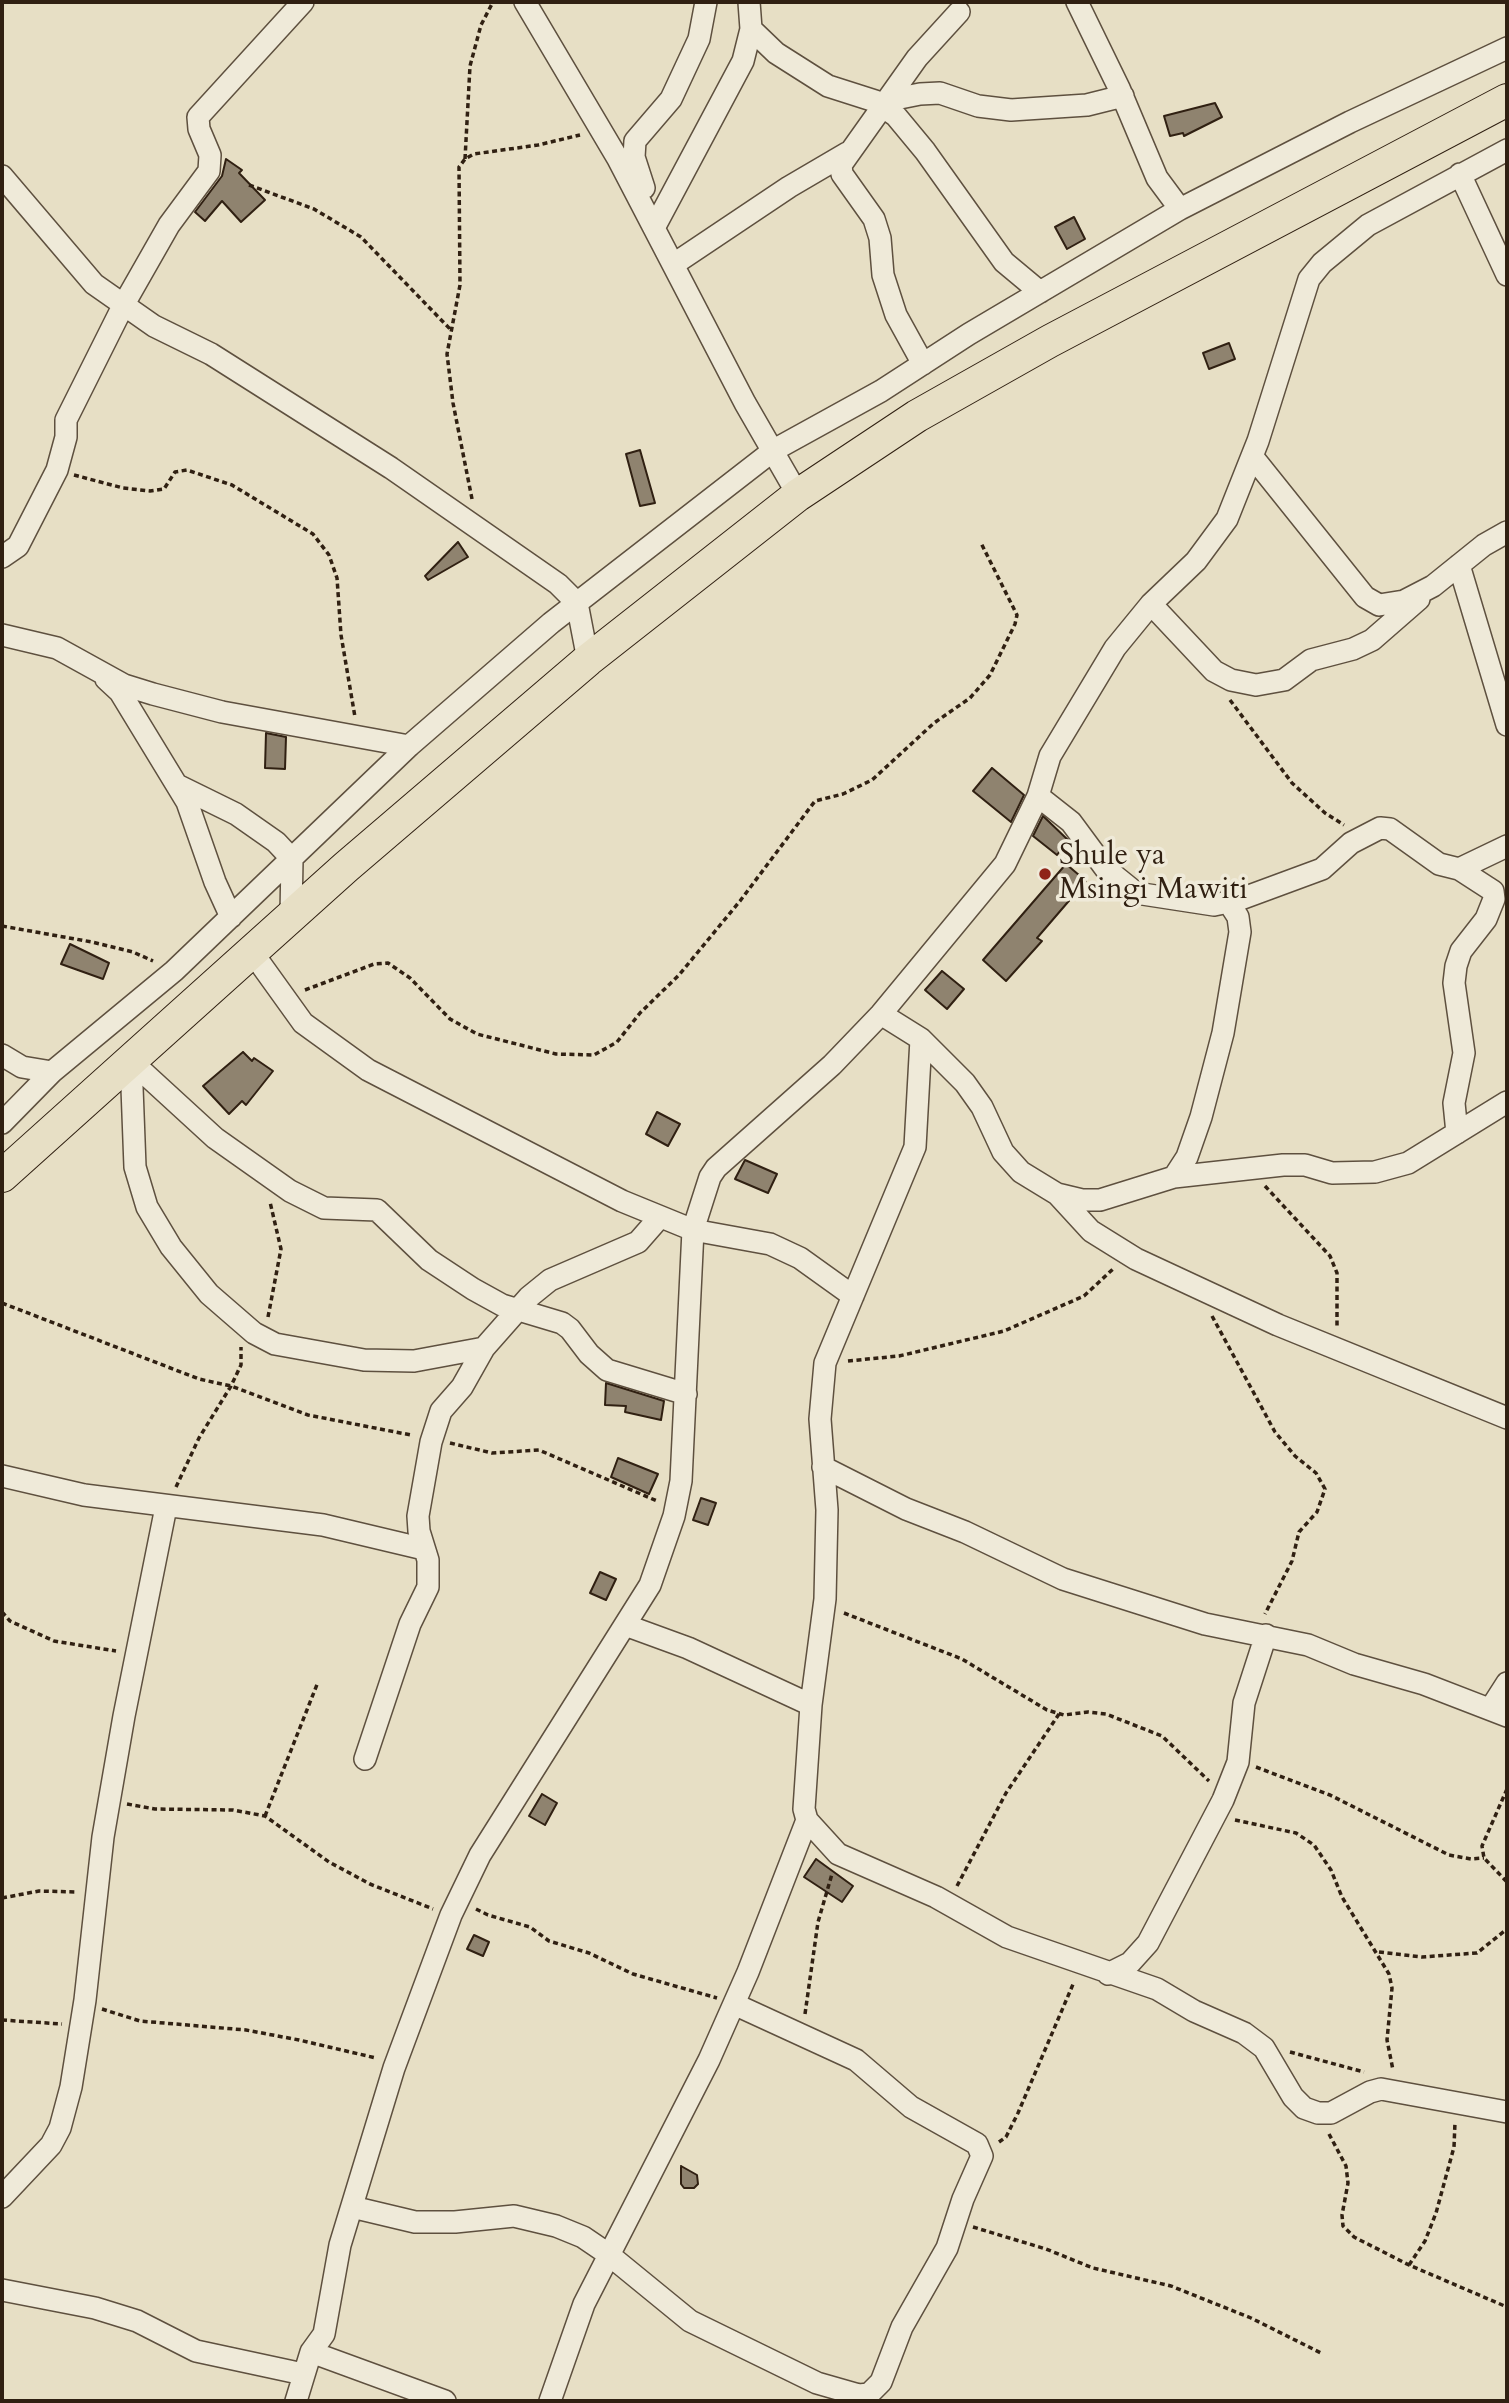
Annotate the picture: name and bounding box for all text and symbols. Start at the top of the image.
place label: Shule ya Msingi Mawiti [1059,839,1248,909]
marker: Shule ya Msingi Mawiti [1037,866,1053,882]

